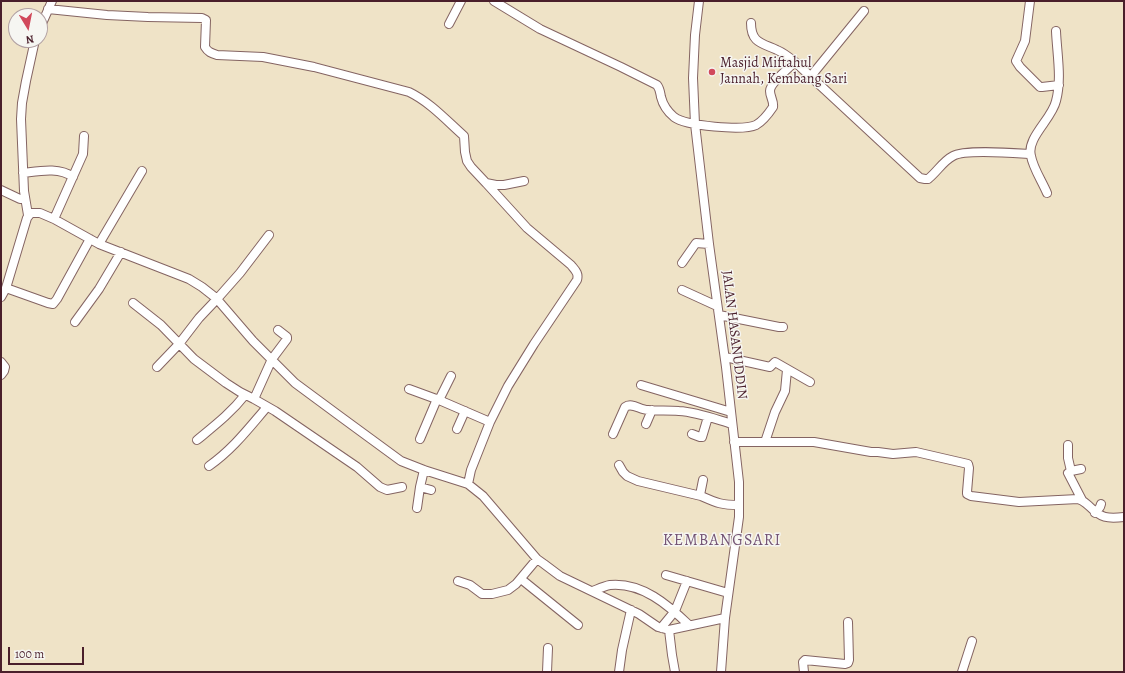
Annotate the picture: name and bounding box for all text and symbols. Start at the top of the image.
north arrow [8,8,48,48]
text: N [25,31,35,47]
place label: Masjid Miftahul Jannah, Kembang Sari [720,56,847,88]
marker: Masjid Miftahul Jannah, Kembang Sari [707,67,717,77]
street label: JALAN HASANUDDIN [718,270,750,400]
district label: KEMBANGSARI [663,531,781,551]
scale bar [10,639,86,665]
text: 100 m [15,646,44,662]

